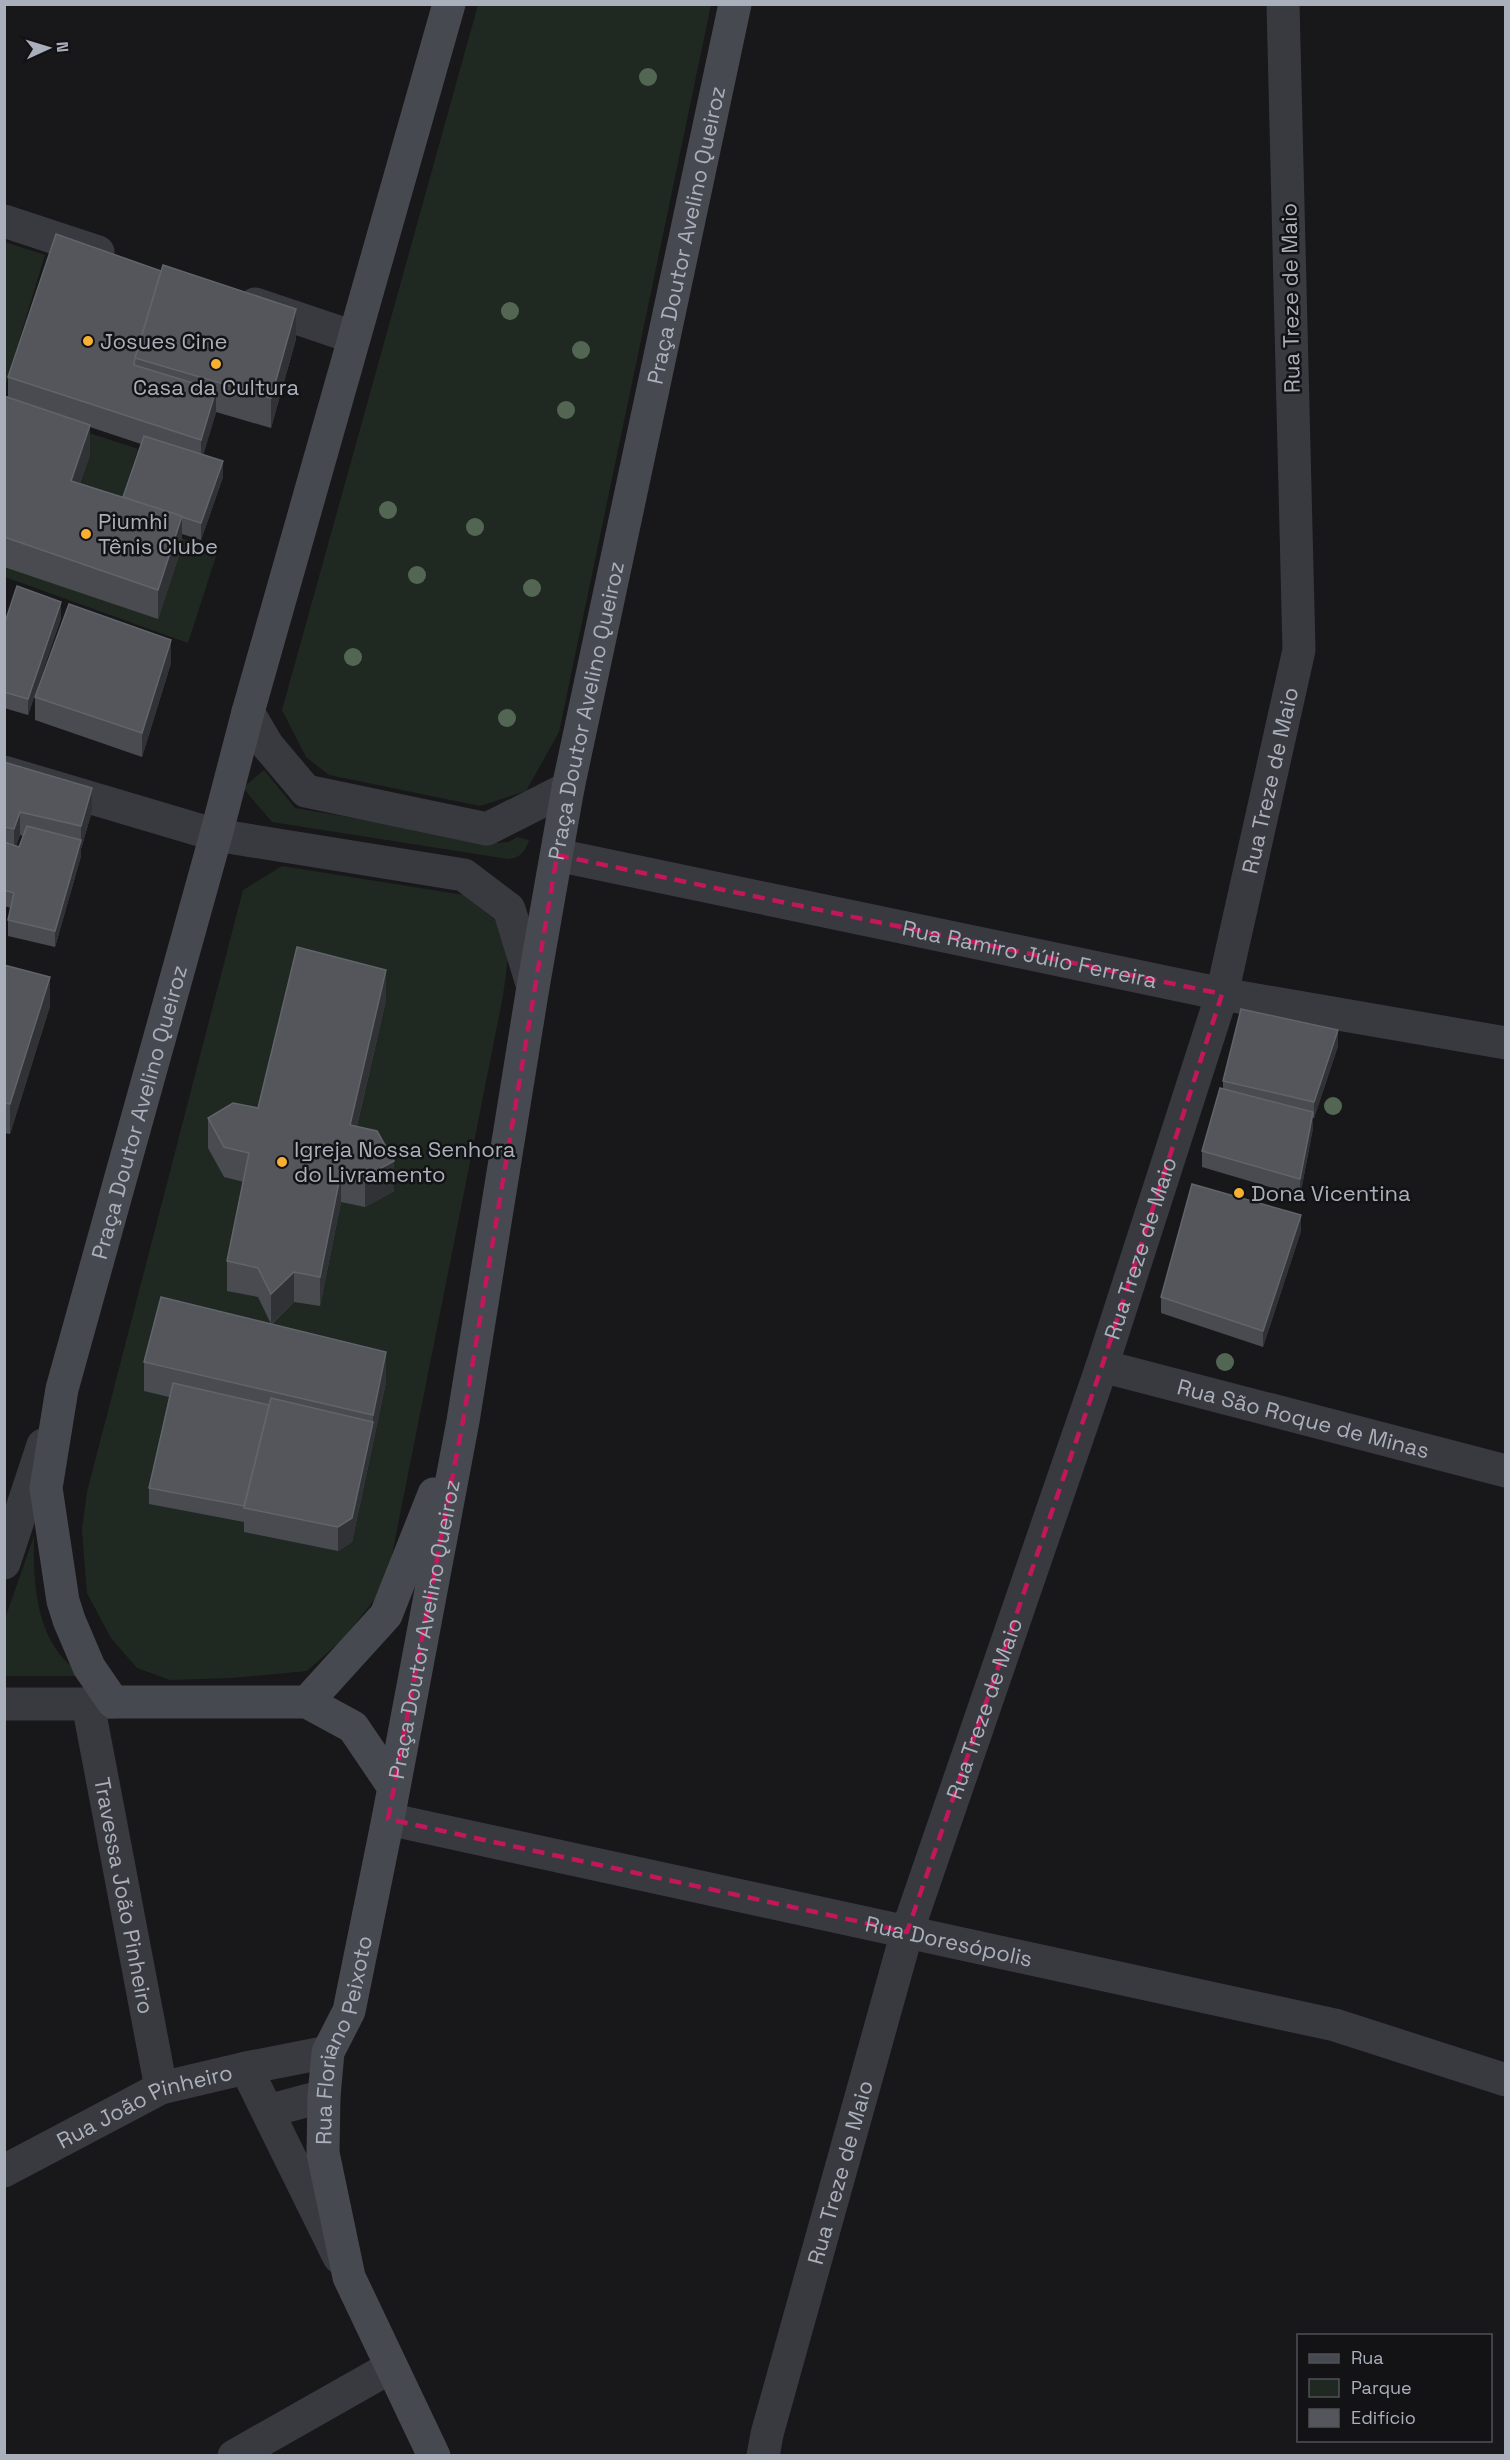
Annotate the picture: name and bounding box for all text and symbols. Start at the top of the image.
north arrow [18,18,78,78]
text: N [52,41,73,53]
street label: Praça Doutor Avelino Queiroz [640,83,731,387]
street label: Rua Treze de Maio [1274,203,1306,393]
place label: Josues Cine [100,327,227,355]
marker: Josues Cine [81,334,95,348]
marker: Casa da Cultura [209,357,223,371]
place label: Casa da Cultura [133,373,299,401]
place label: Piumhi Tênis Clube [98,507,218,560]
marker: Piumhi Tênis Clube [79,527,93,541]
street label: Praça Doutor Avelino Queiroz [542,559,630,862]
street label: Rua Treze de Maio [1235,684,1304,876]
street label: Rua Ramiro Júlio Ferreira [900,914,1160,994]
street label: Praça Doutor Avelino Queiroz [85,962,193,1262]
place label: Igreja Nossa Senhora do Livramento [294,1135,516,1188]
street label: Rua Treze de Maio [1097,1153,1183,1343]
marker: Igreja Nossa Senhora do Livramento [275,1155,289,1169]
place label: Dona Vicentina [1251,1179,1411,1207]
marker: Dona Vicentina [1232,1186,1246,1200]
street label: Rua São Roque de Minas [1174,1372,1432,1465]
street label: Praça Doutor Avelino Queiroz [382,1477,466,1781]
street label: Rua Treze de Maio [940,1614,1028,1803]
street label: Travessa João Pinheiro [88,1775,161,2016]
street label: Rua Doresópolis [863,1909,1035,1973]
street label: Rua Floriano Peixoto [309,1933,378,2145]
street label: Rua João Pinheiro [52,2058,235,2155]
street label: Rua Treze de Maio [801,2077,879,2268]
legend [1297,2334,1492,2442]
text: Rua [1351,2346,1384,2369]
text: Parque [1351,2376,1412,2399]
text: Edifício [1351,2406,1416,2429]

